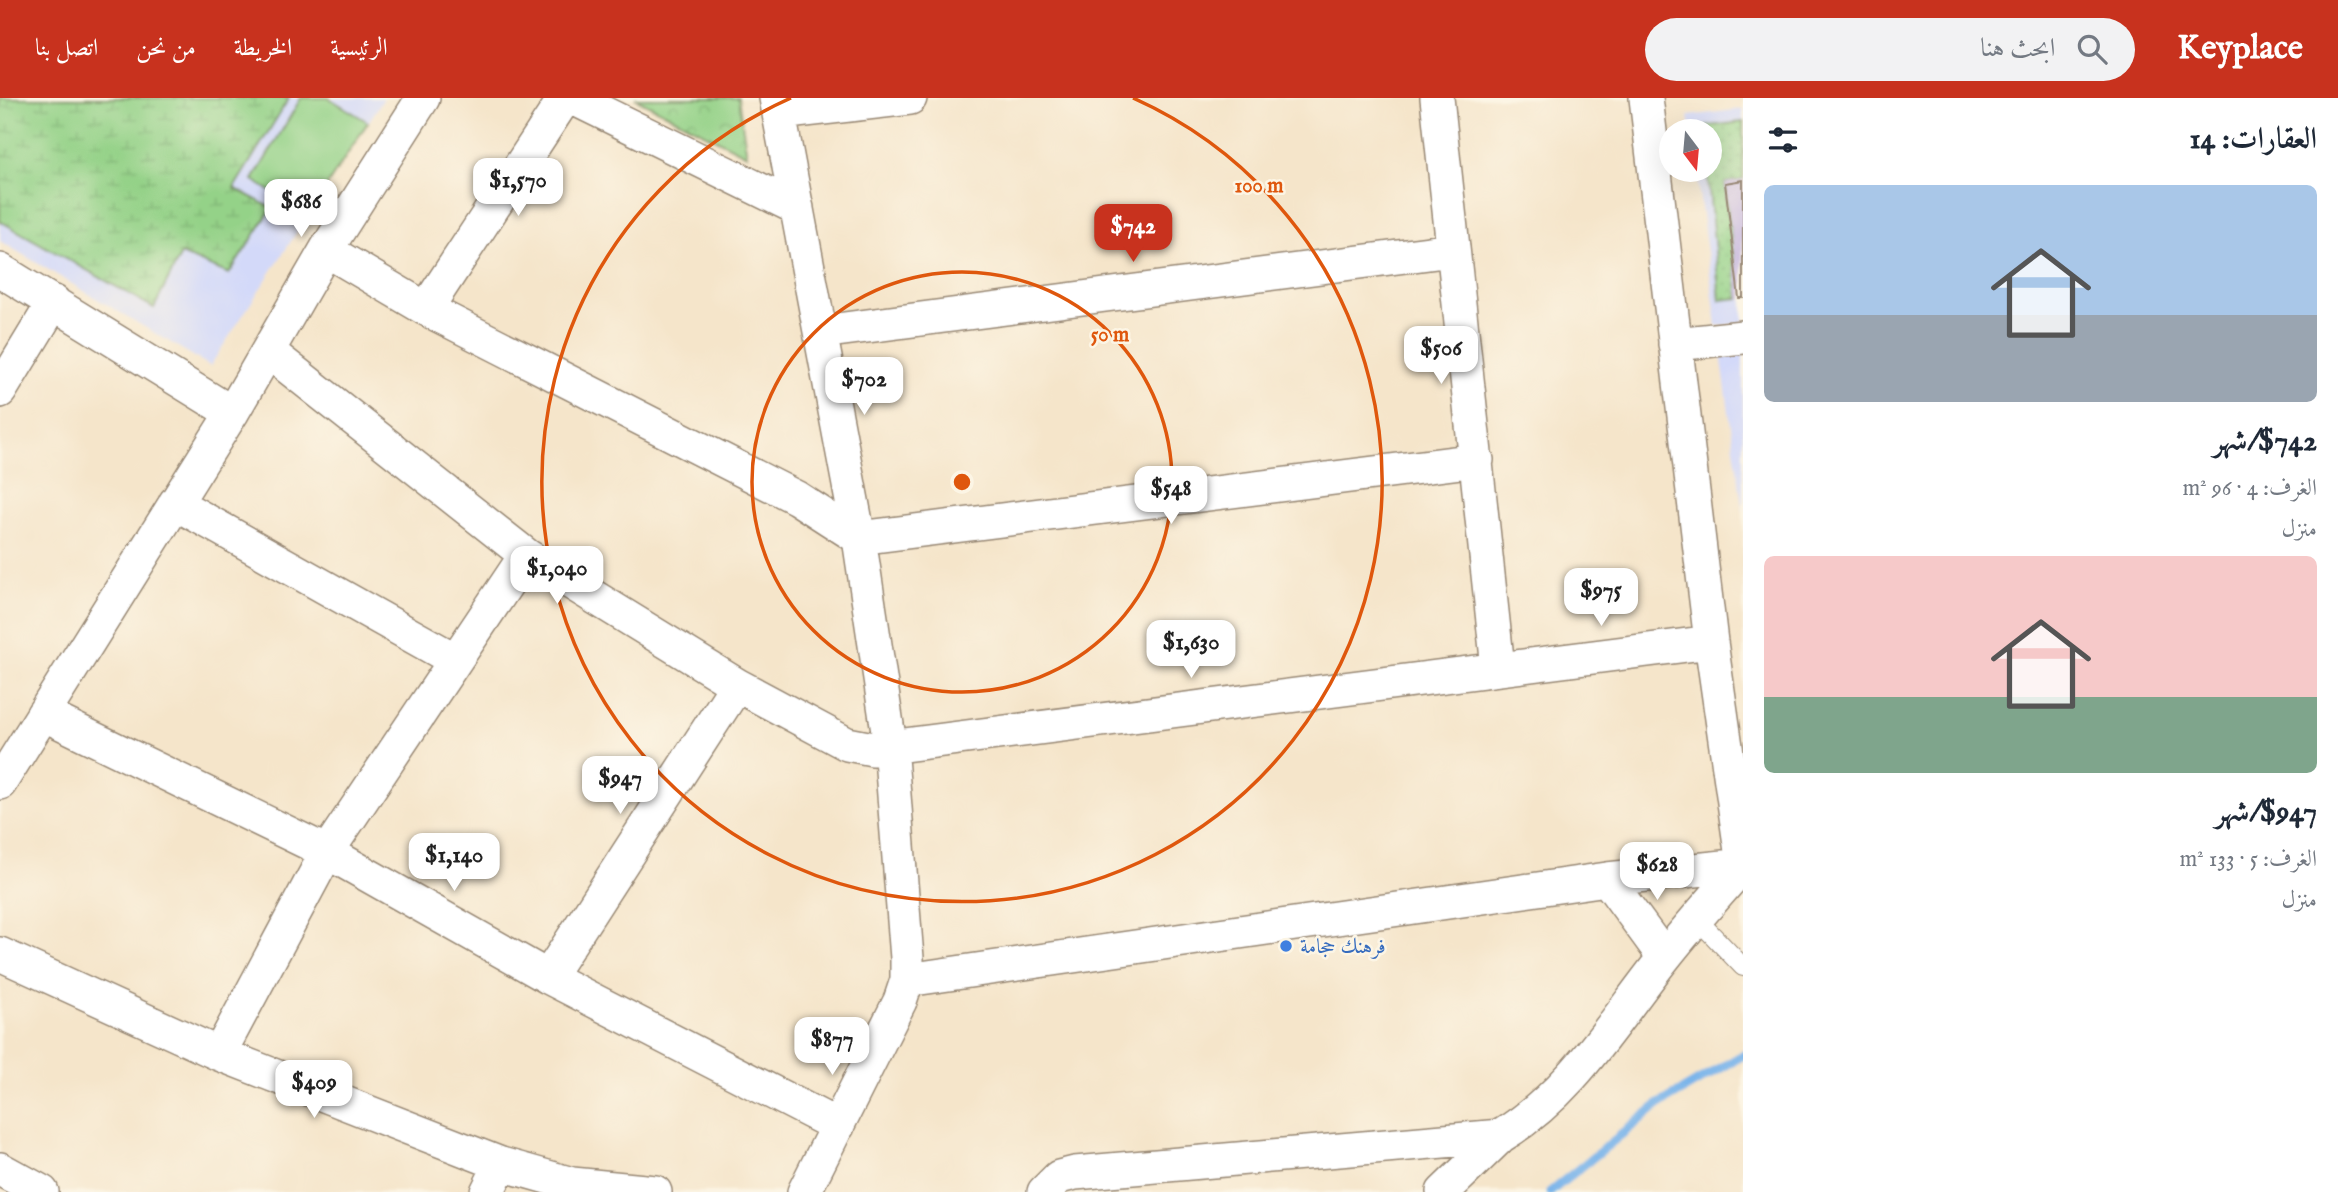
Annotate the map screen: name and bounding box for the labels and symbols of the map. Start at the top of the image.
north arrow [1659,119,1722,182]
pin: $1,570 [461,158,575,218]
text: 100 m [1234,173,1284,200]
pin: $686 [260,180,342,239]
pin: $742 [1092,204,1174,264]
text: 50 m [1091,322,1130,349]
pin: $506 [1400,327,1482,386]
pin: $702 [823,358,905,417]
pin: $548 [1130,466,1212,526]
centre of rings [950,470,974,494]
pin: $1,040 [500,546,614,606]
pin: $975 [1560,568,1642,628]
pin: $1,630 [1134,620,1248,680]
pin: $947 [579,756,661,816]
pin: $1,140 [397,834,511,893]
pin: $628 [1616,842,1698,902]
place label: فرهنك حجامة [1300,934,1386,961]
marker: فرهنك حجامة [1278,938,1294,954]
pin: $877 [791,1018,873,1077]
pin: $409 [273,1060,355,1120]

